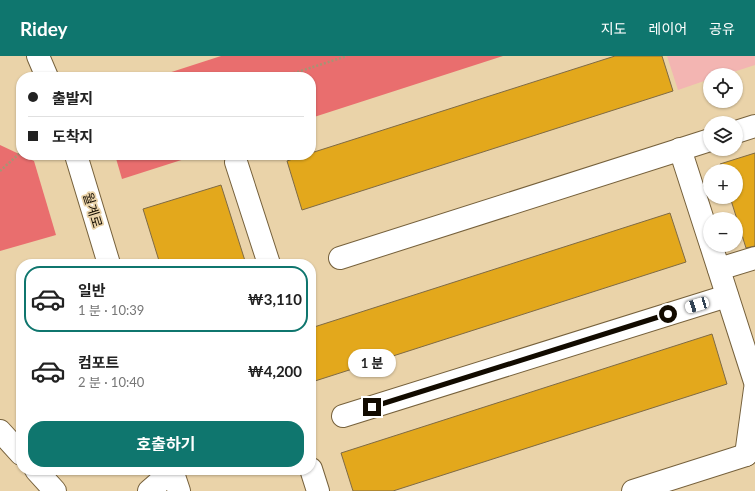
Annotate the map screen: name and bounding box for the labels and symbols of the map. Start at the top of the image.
street label: 월계로 [80,190,106,230]
car [684,296,710,314]
route start [659,305,677,323]
callout: 1 분 [348,349,396,377]
route end [363,398,381,416]

